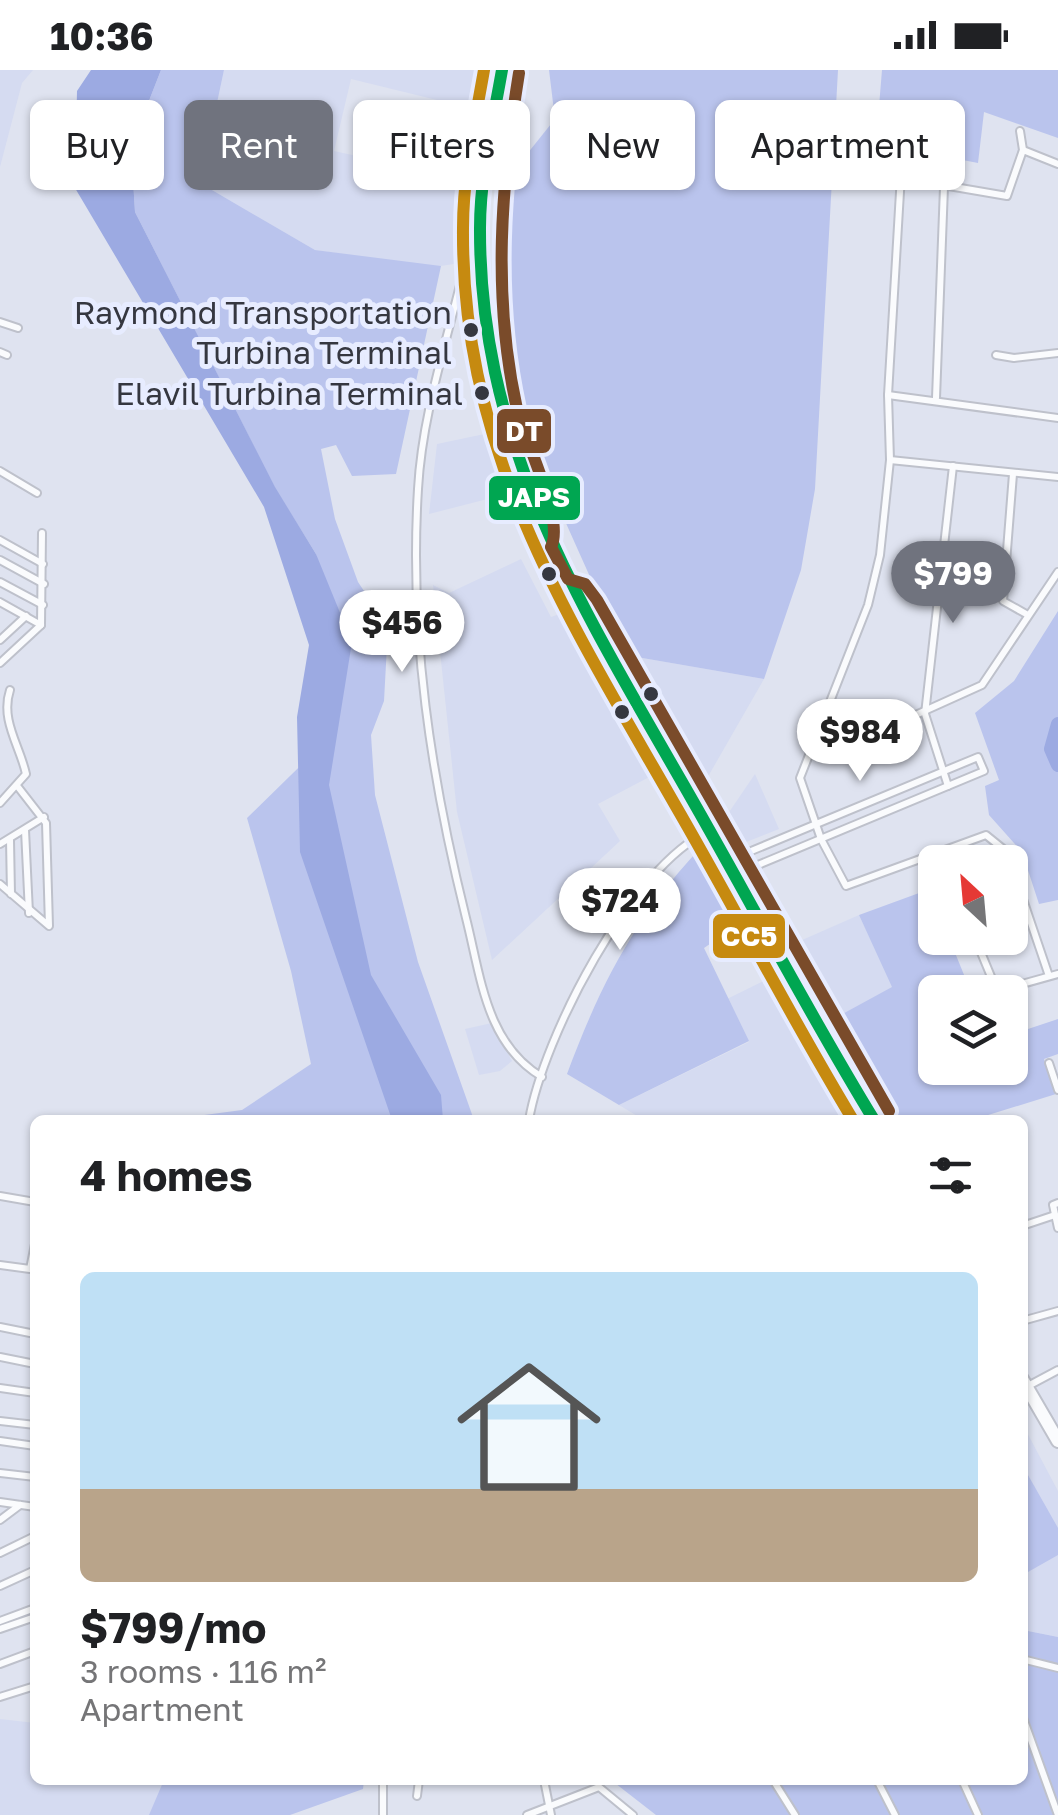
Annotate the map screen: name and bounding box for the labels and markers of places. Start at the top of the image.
place label: Raymond Transportation Turbina Terminal [74,293,452,371]
marker: Raymond Transportation Turbina Terminal [461,320,481,340]
place label: Elavil Turbina Terminal [115,374,463,412]
marker: Elavil Turbina Terminal [472,383,492,403]
pin: $799 [894,541,1012,626]
unlabelled marker [539,564,559,584]
pin: $456 [343,590,461,675]
unlabelled marker [641,684,661,704]
pin: $984 [801,699,919,784]
unlabelled marker [612,702,632,722]
pin: $724 [561,868,679,953]

